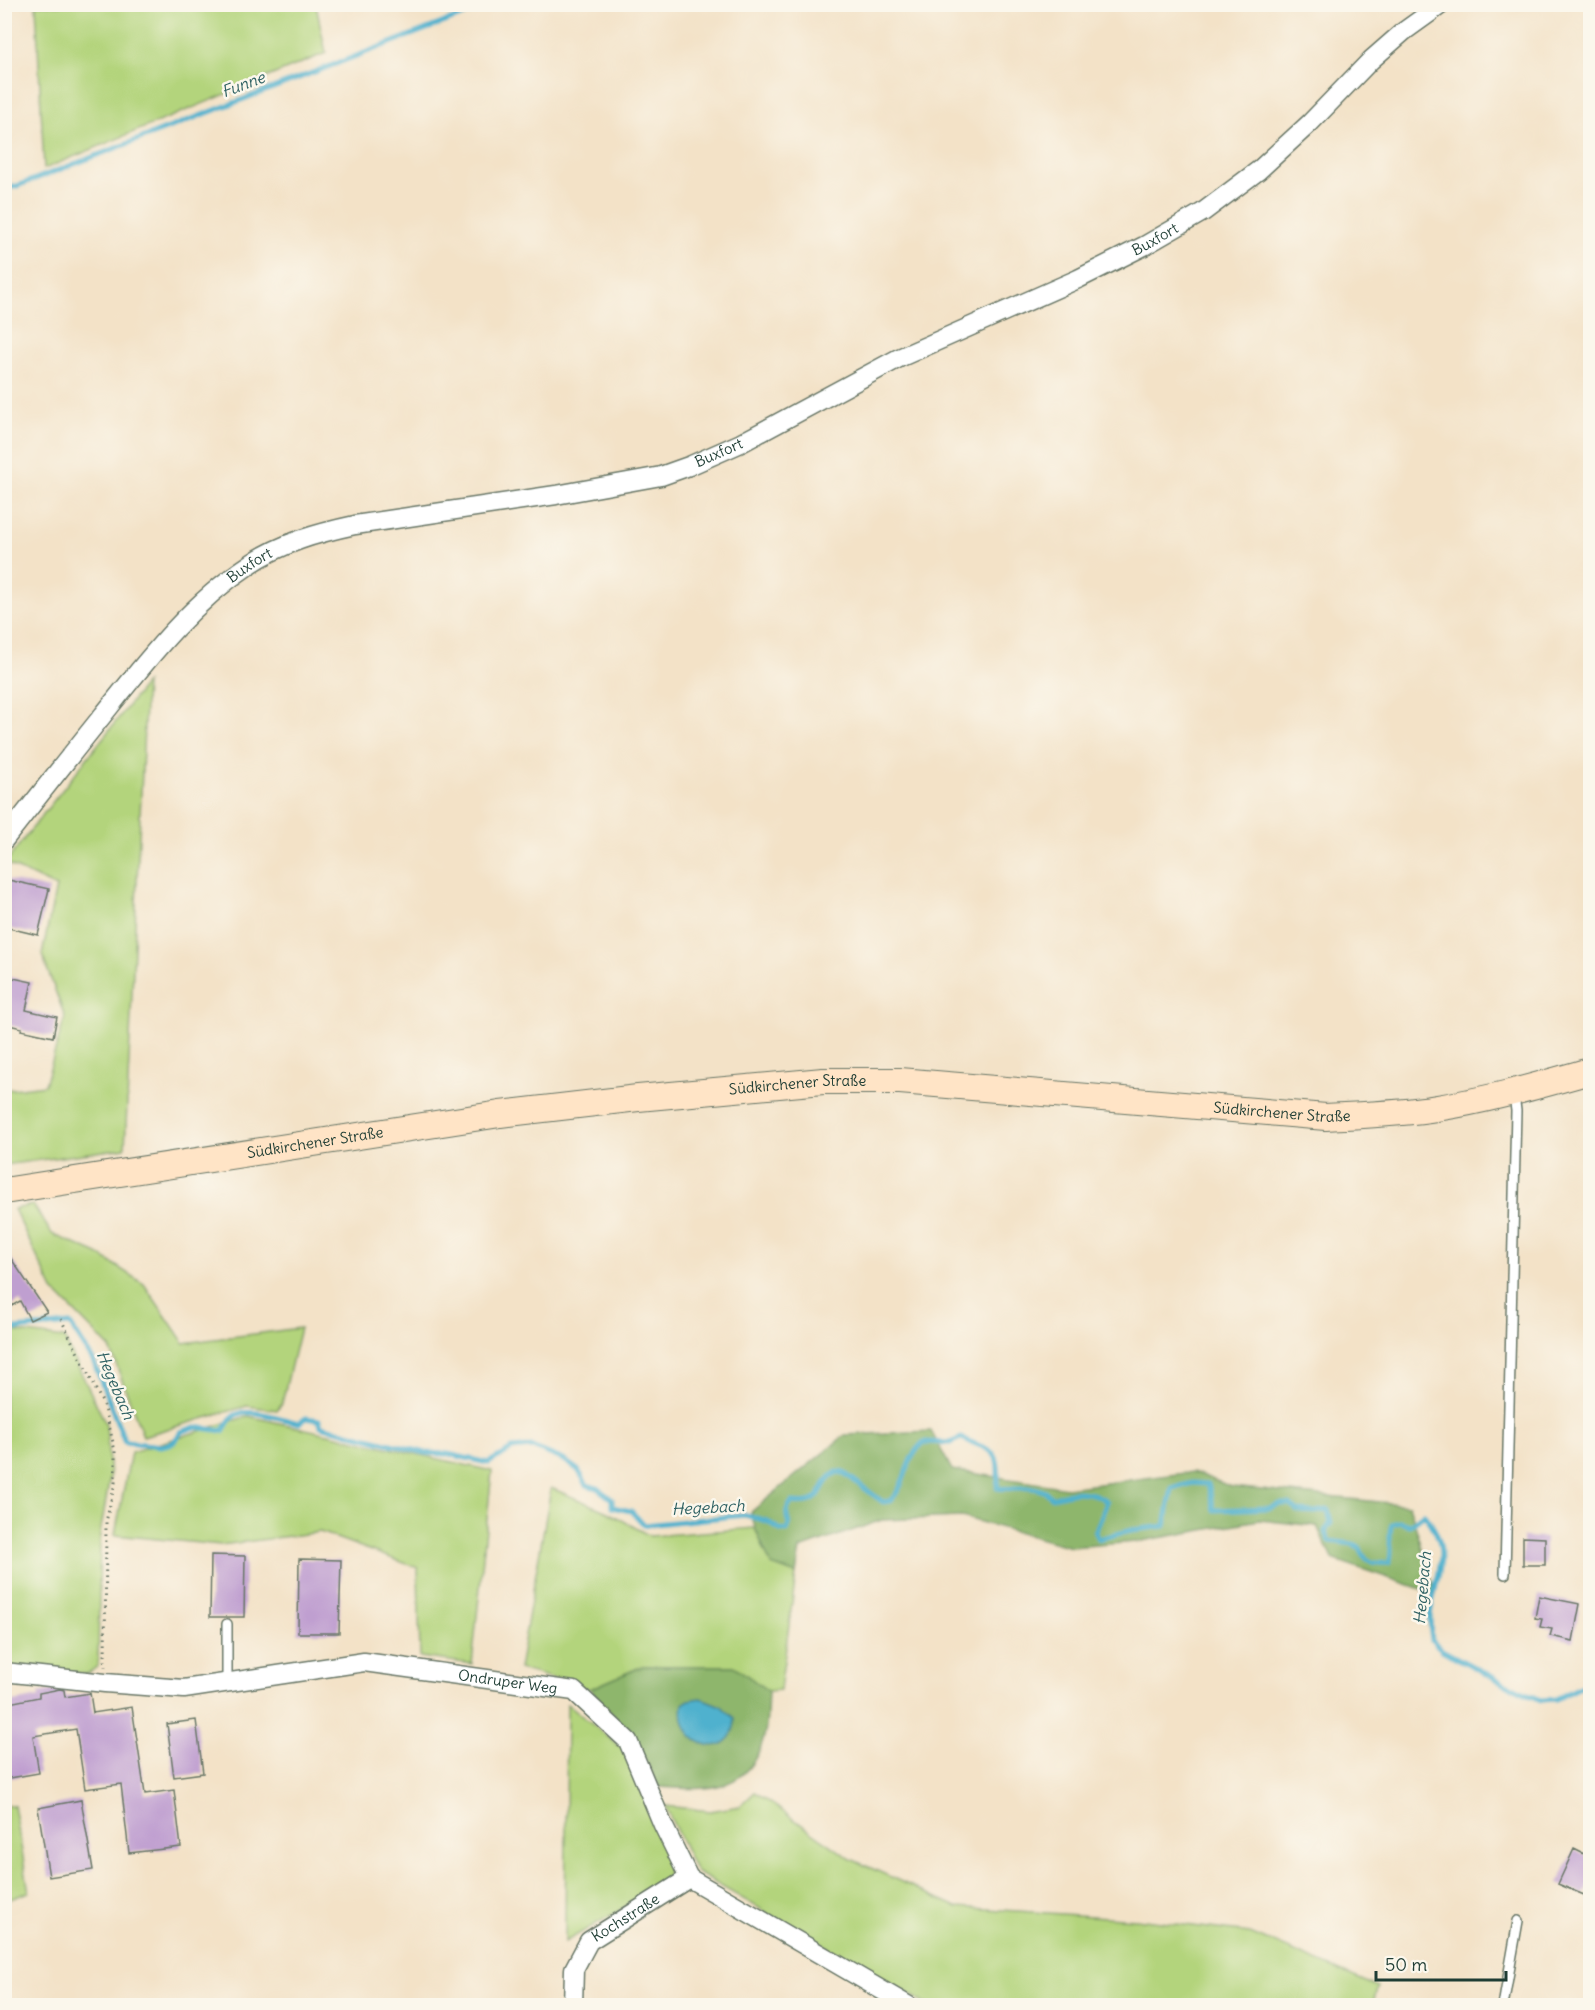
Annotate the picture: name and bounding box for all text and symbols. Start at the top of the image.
water label: Funne [218,66,269,101]
street label: Buxfort [1129,218,1181,260]
street label: Buxfort [692,433,745,471]
street label: Buxfort [223,543,275,587]
street label: Südkirchener Straße [728,1071,866,1099]
street label: Südkirchener Straße [1213,1098,1351,1126]
street label: Südkirchener Straße [246,1122,385,1162]
water label: Hegebach [93,1348,140,1423]
water label: Hegebach [671,1495,746,1519]
water label: Hegebach [1409,1550,1435,1625]
street label: Ondruper Weg [457,1665,559,1698]
street label: Kochstraße [588,1889,663,1946]
scale bar [1376,1944,1506,1982]
text: 50 m [1385,1953,1427,1976]

